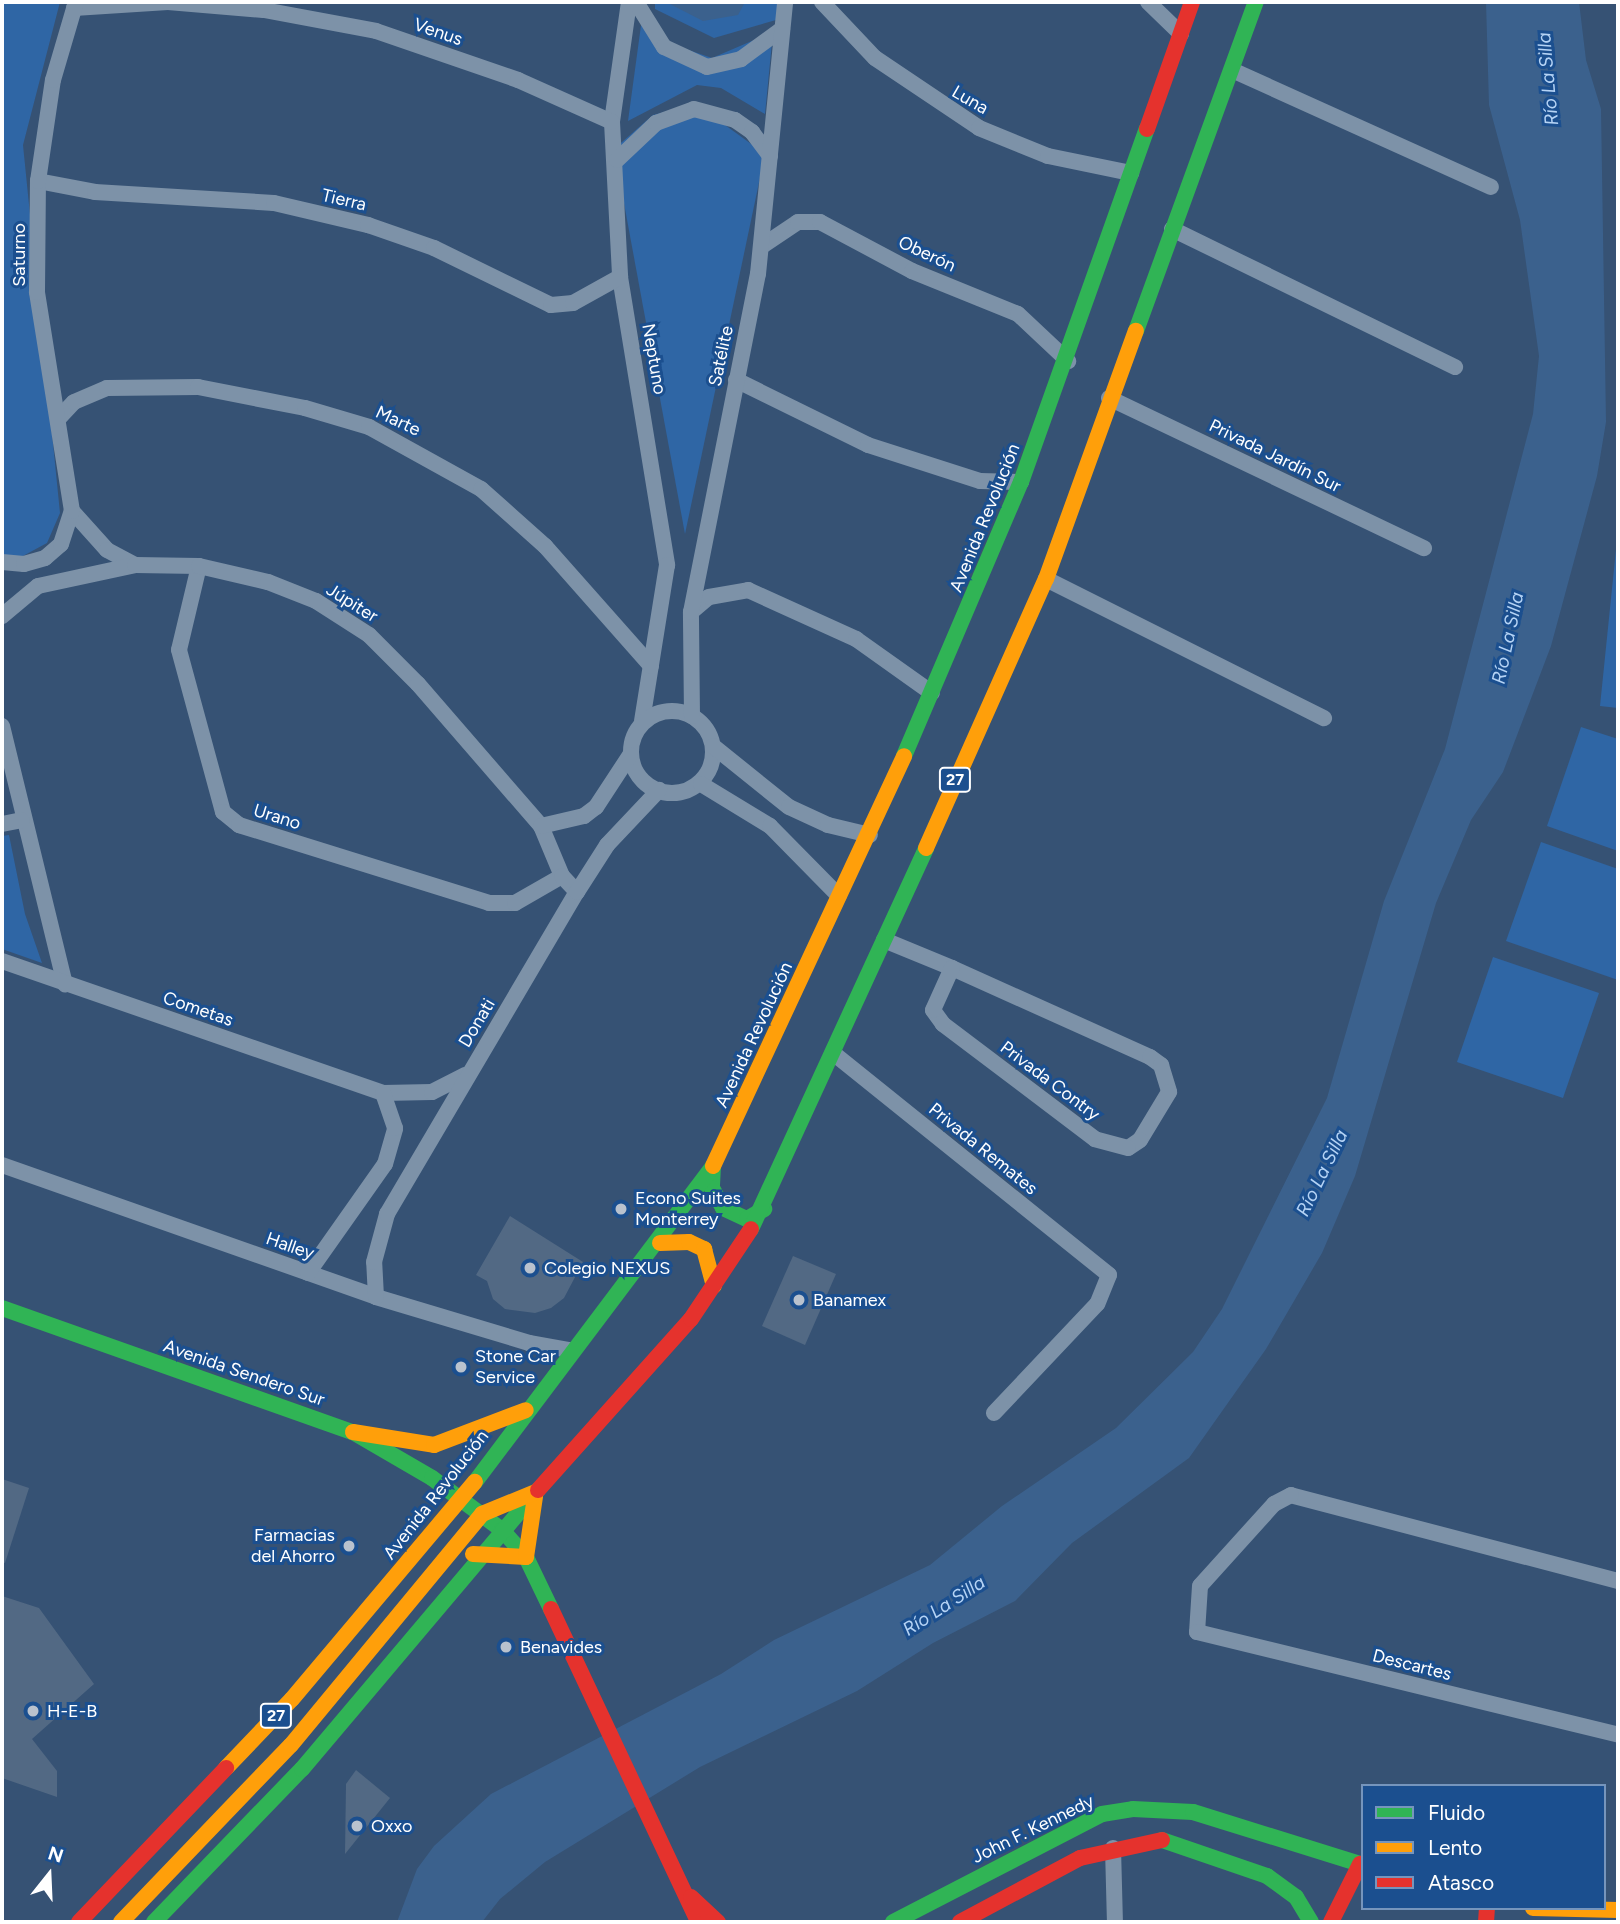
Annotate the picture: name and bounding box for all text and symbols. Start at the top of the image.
street label: Venus [411,14,465,50]
water label: Río La Silla [1533,31,1563,127]
street label: Luna [948,81,992,119]
street label: Tierra [320,184,368,216]
street label: Saturno [8,223,30,287]
street label: Oberón [895,231,959,277]
street label: Neptuno [637,322,671,396]
street label: Satélite [704,324,738,388]
street label: Marte [372,401,424,441]
street label: Privada Jardín Sur [1206,415,1344,497]
street label: Avenida Revolución [945,441,1025,595]
street label: Júpiter [322,579,382,627]
water label: Río La Silla [1487,590,1529,686]
road number: 27 [937,768,972,792]
street label: Urano [251,800,303,834]
street label: Avenida Revolución [711,959,797,1111]
street label: Cometas [160,987,236,1031]
street label: Donati [454,995,500,1051]
street label: Privada Contry [996,1037,1104,1125]
street label: Privada Remates [924,1099,1042,1199]
water label: Río La Silla [1291,1126,1353,1220]
place label: Econo Suites Monterrey [635,1188,741,1230]
marker: Econo Suites Monterrey [613,1201,629,1217]
street label: Halley [263,1228,317,1264]
place label: Colegio NEXUS [544,1257,670,1279]
marker: Colegio NEXUS [522,1260,538,1276]
place label: Banamex [813,1289,886,1311]
marker: Banamex [791,1292,807,1308]
street label: Avenida Sendero Sur [161,1335,327,1411]
place label: Stone Car Service [475,1346,556,1388]
marker: Stone Car Service [453,1359,469,1375]
street label: Avenida Revolución [379,1426,493,1564]
place label: Farmacias del Ahorro [251,1525,335,1568]
marker: Farmacias del Ahorro [341,1538,357,1554]
water label: Río La Silla [899,1571,989,1641]
place label: Benavides [520,1636,602,1658]
marker: Benavides [498,1639,514,1655]
street label: Descartes [1370,1645,1454,1685]
place label: H-E-B [47,1700,97,1722]
marker: H-E-B [25,1703,41,1719]
road number: 27 [258,1704,294,1728]
legend [1361,1784,1606,1910]
street label: John F. Kennedy [969,1790,1097,1868]
text: Fluido [1428,1800,1485,1825]
place label: Oxxo [371,1815,412,1837]
marker: Oxxo [349,1818,365,1834]
text: Lento [1428,1835,1482,1860]
north arrow [14,1840,84,1910]
text: N [45,1841,66,1868]
text: Atasco [1428,1870,1494,1895]

